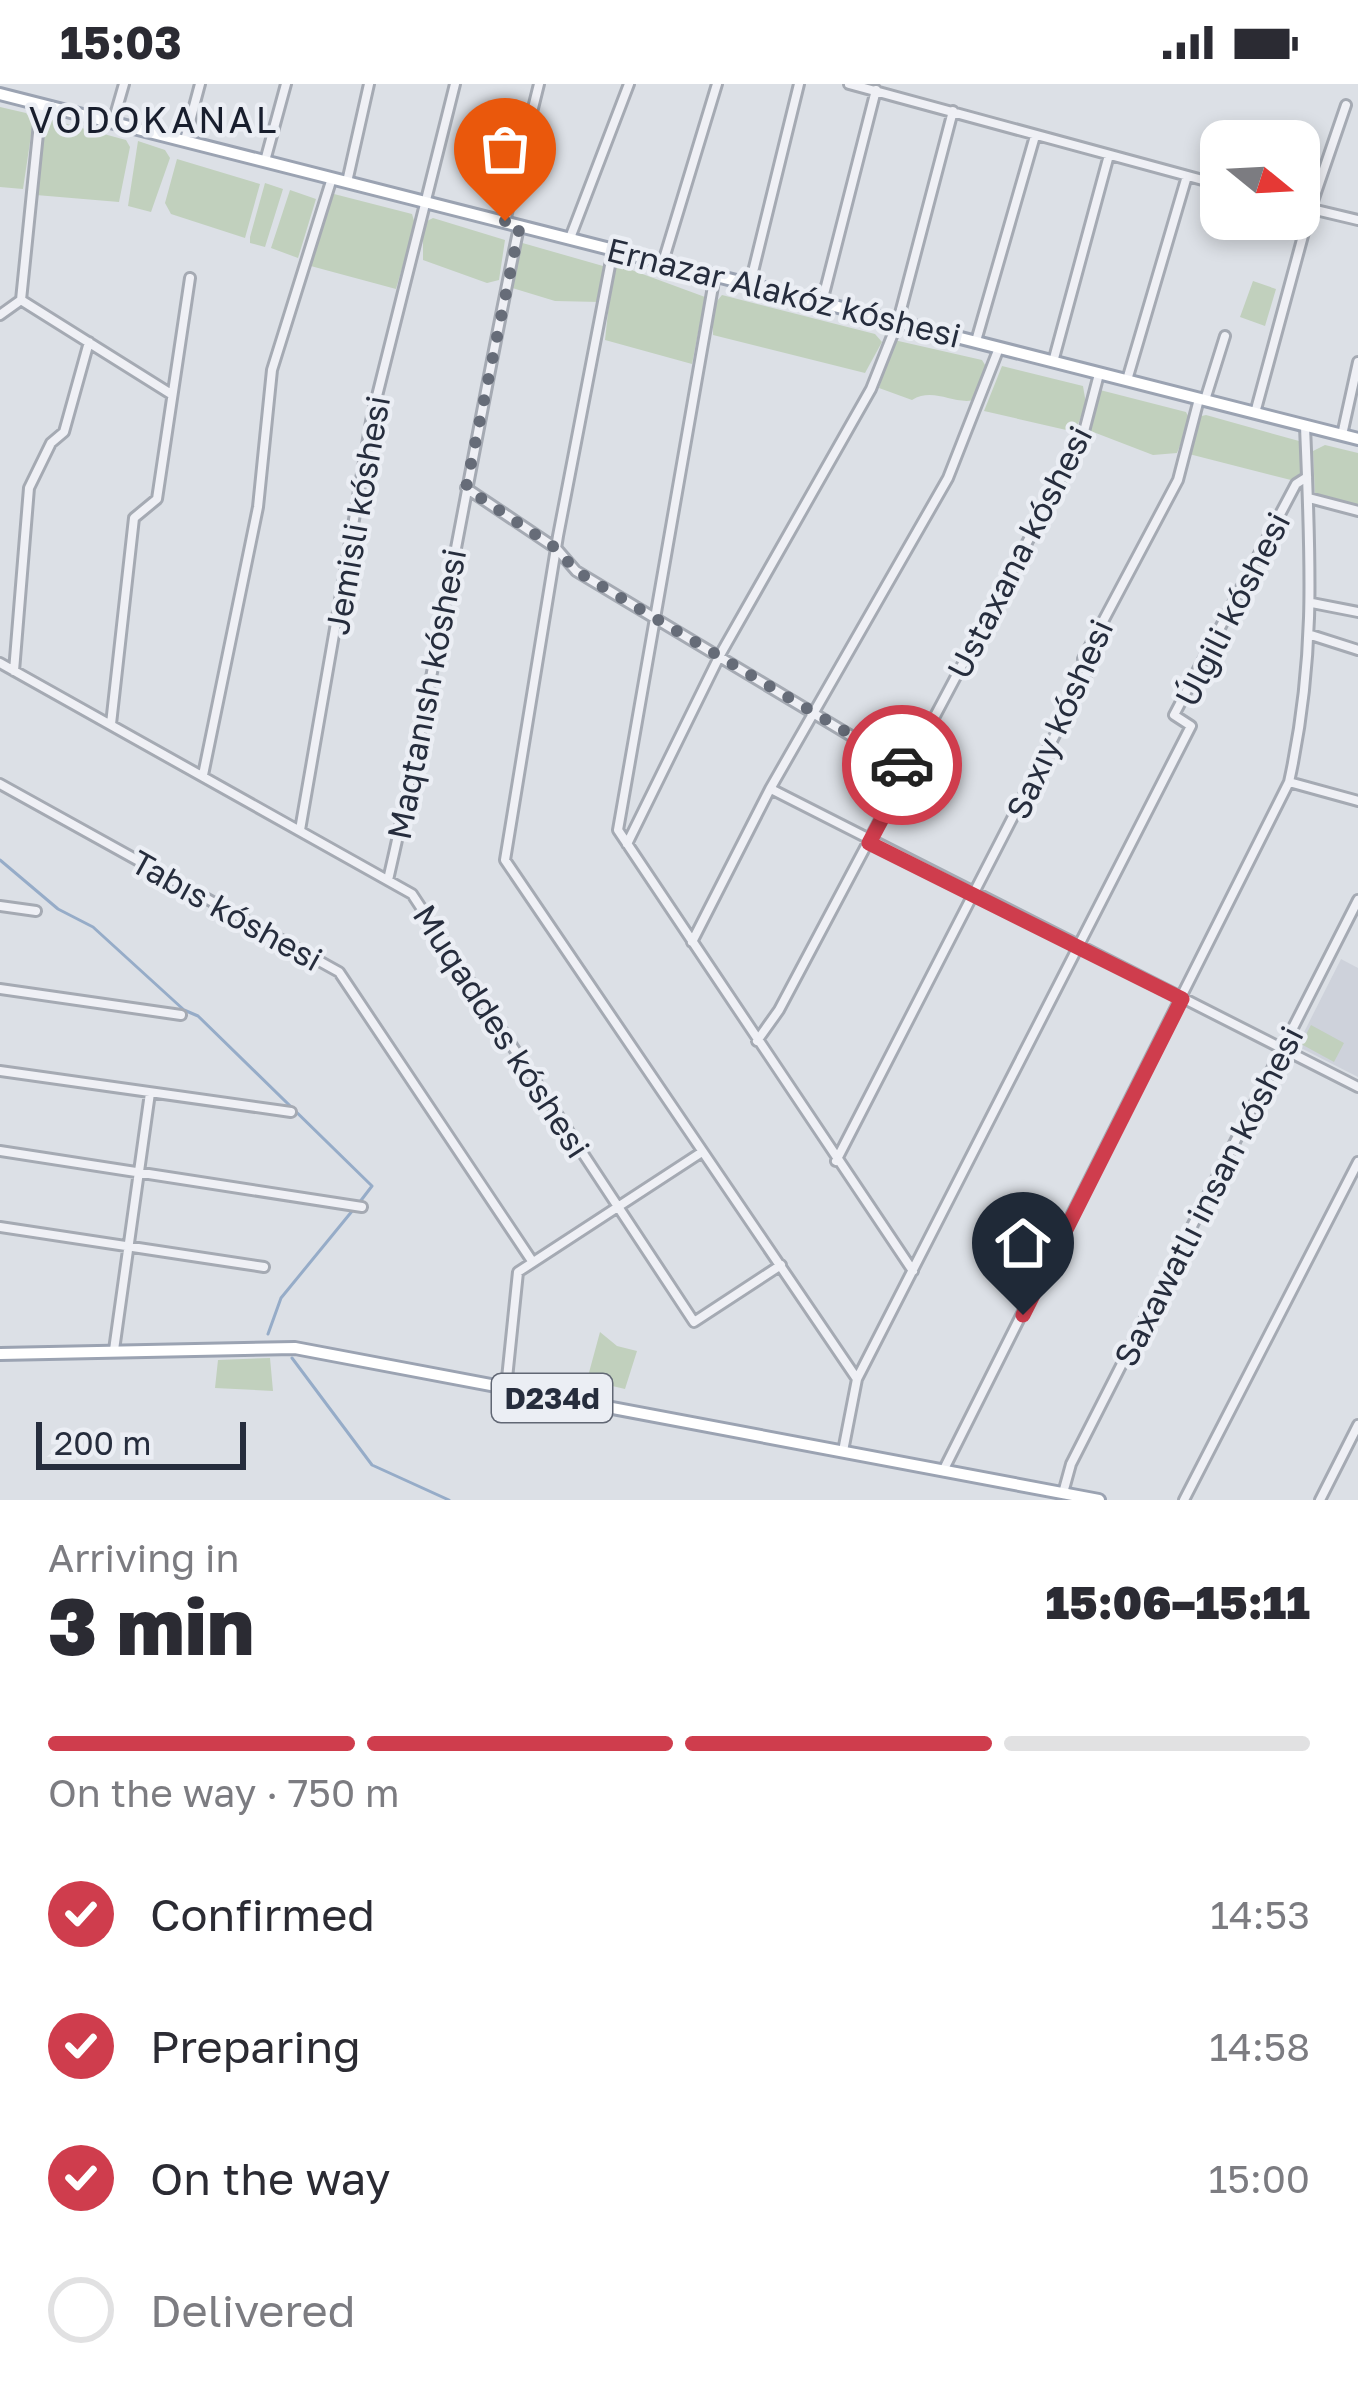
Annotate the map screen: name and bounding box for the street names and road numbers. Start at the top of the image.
street label: Ernazar Alakóz kóshesi [603,229,965,355]
street label: Jemisli kóshesi [317,393,397,637]
street label: Ustaxana kóshesi [938,419,1100,685]
street label: Úlgili kóshesi [1166,506,1298,712]
street label: Maqtanısh kóshesi [379,545,473,843]
street label: Saxıy kóshesi [998,613,1120,825]
street label: Tabıs kóshesi [125,842,329,978]
street label: Muqaddes kóshesi [406,897,598,1165]
street label: Saxawatlı insan kóshesi [1105,1020,1311,1372]
road number: D234d [492,1374,612,1422]

